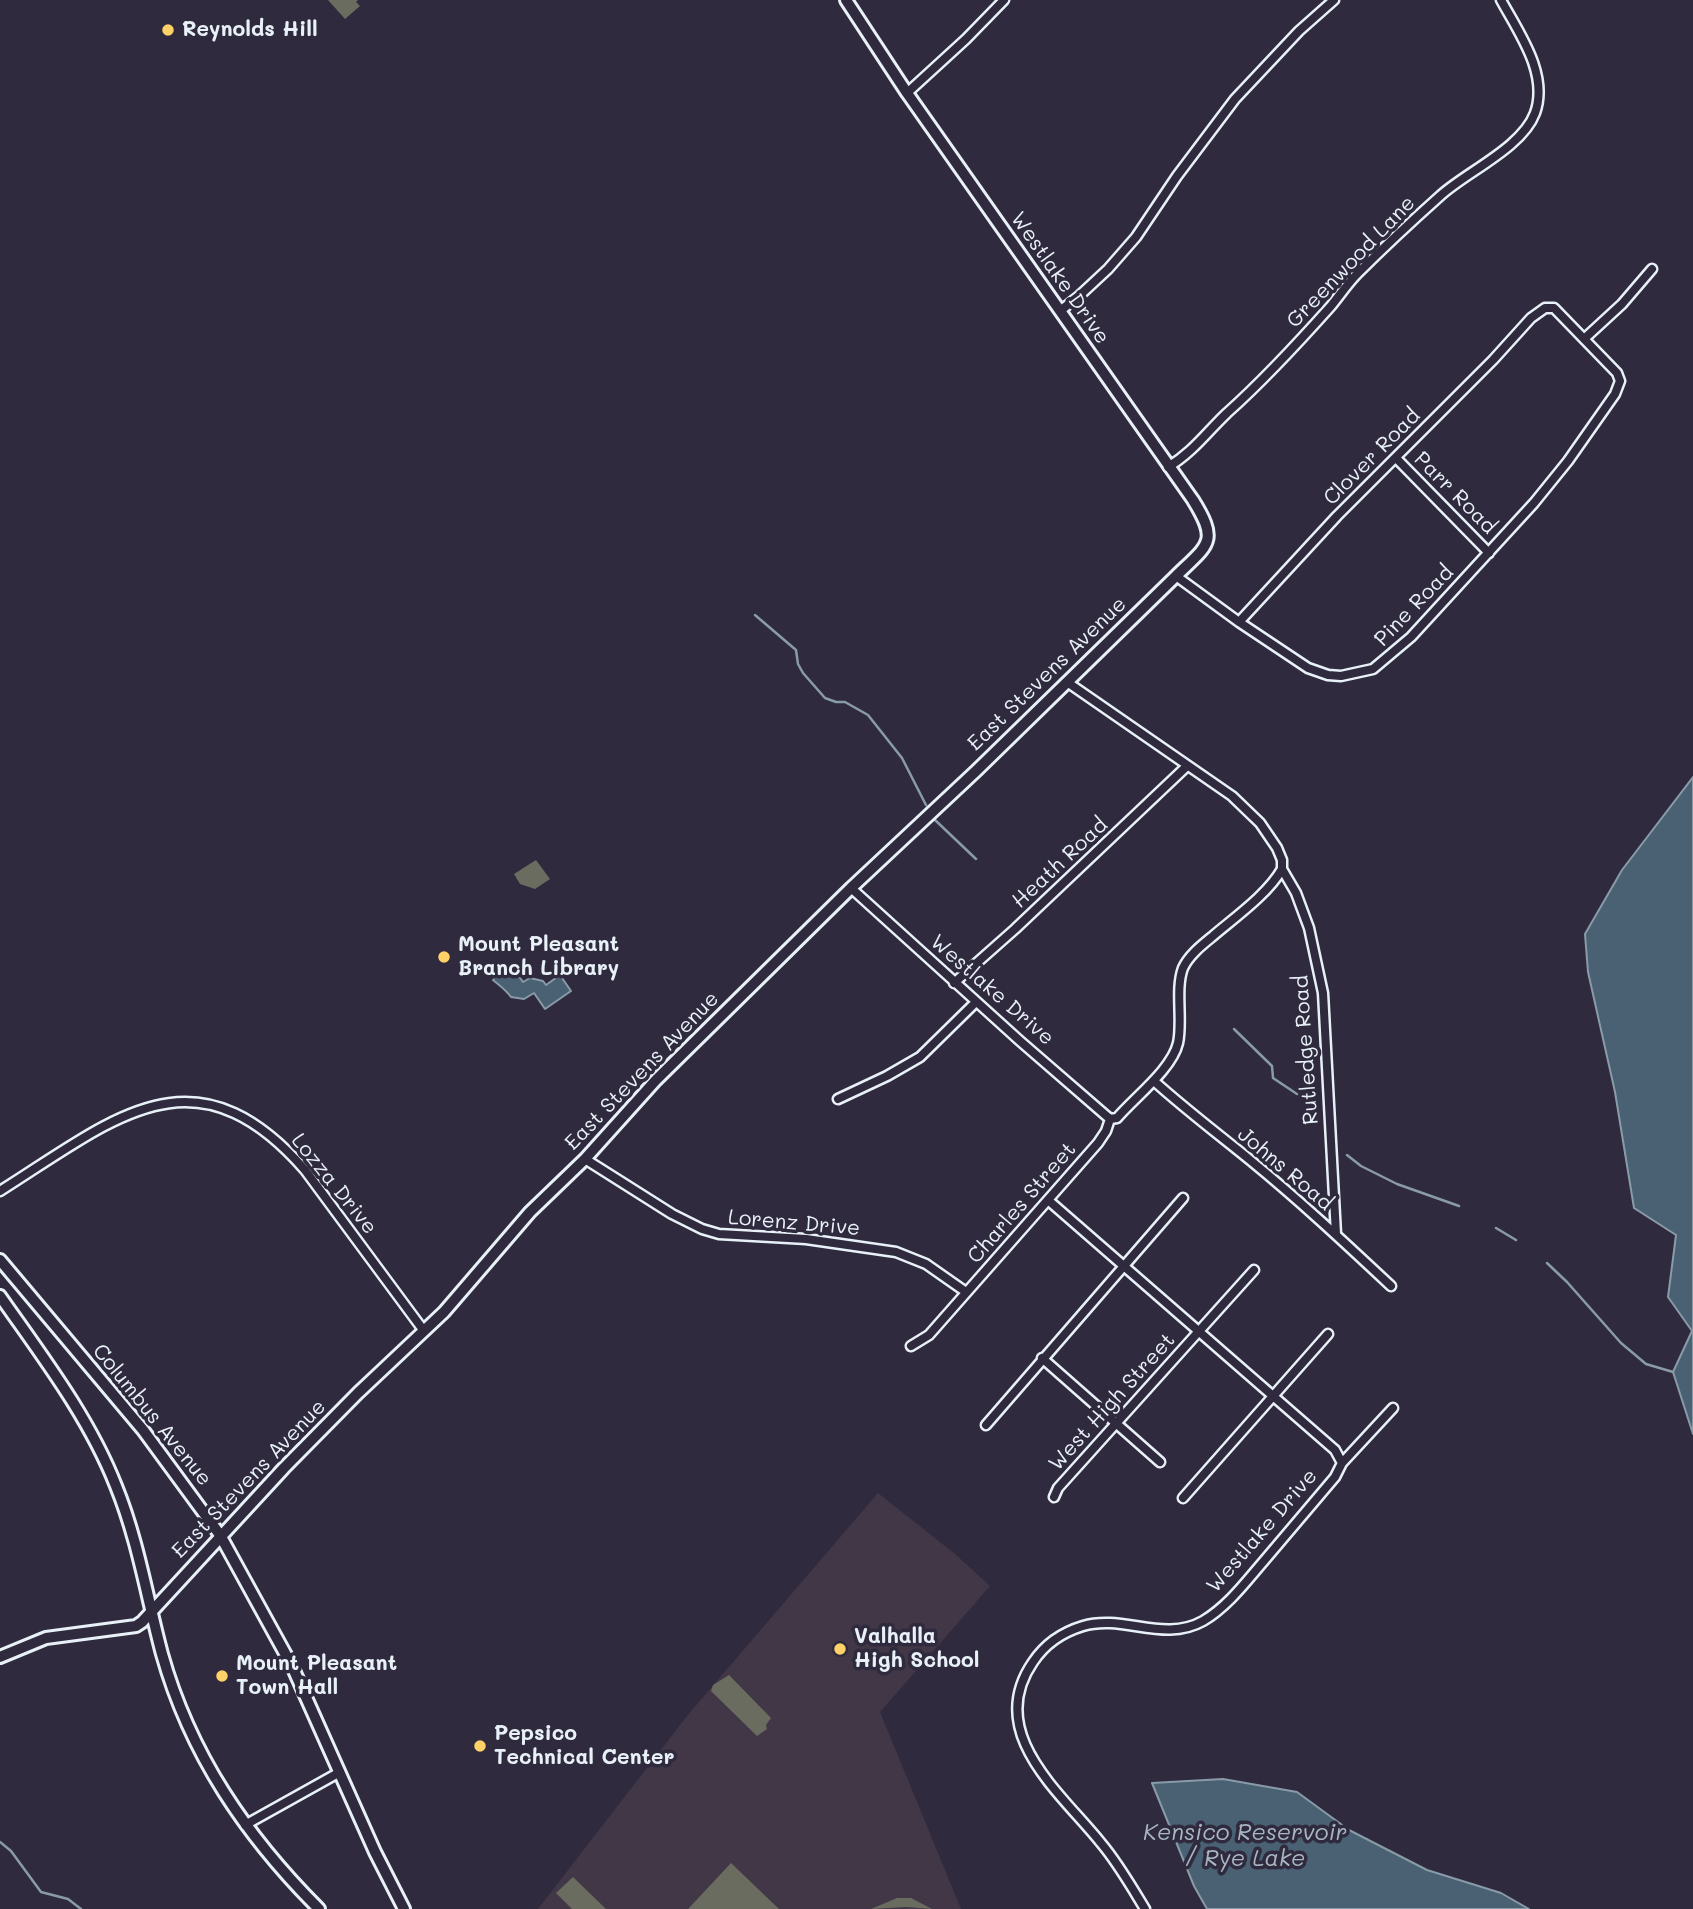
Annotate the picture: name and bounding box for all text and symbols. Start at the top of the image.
place label: Reynolds Hill [182,17,318,43]
marker: Reynolds Hill [160,22,176,38]
street label: Greenwood Lane [1282,191,1420,333]
street label: Westlake Drive [1005,207,1115,349]
street label: Clover Road [1318,403,1426,511]
street label: Parr Road [1409,447,1501,539]
street label: Pine Road [1369,560,1459,652]
street label: East Stevens Avenue [962,592,1132,756]
street label: Heath Road [1007,812,1113,914]
street label: Westlake Drive [925,929,1059,1051]
place label: Mount Pleasant Branch Library [458,932,619,982]
marker: Mount Pleasant Branch Library [436,949,452,965]
street label: Rutledge Road [1288,974,1324,1126]
street label: East Stevens Avenue [560,986,724,1156]
street label: Johns Road [1232,1122,1338,1216]
street label: Lozza Drive [286,1129,382,1239]
street label: Charles Street [962,1137,1082,1269]
street label: Lorenz Drive [727,1205,861,1241]
street label: West High Street [1044,1328,1180,1476]
street label: Columbus Avenue [87,1339,217,1491]
street label: East Stevens Avenue [167,1394,331,1564]
street label: Westlake Drive [1201,1464,1323,1598]
place label: Valhalla High School [854,1624,979,1674]
marker: Valhalla High School [832,1641,848,1657]
place label: Mount Pleasant Town Hall [236,1651,397,1701]
marker: Mount Pleasant Town Hall [214,1668,230,1684]
place label: Pepsico Technical Center [494,1721,674,1771]
marker: Pepsico Technical Center [472,1738,488,1754]
water label: Kensico Reservoir / Rye Lake [1143,1819,1347,1873]

